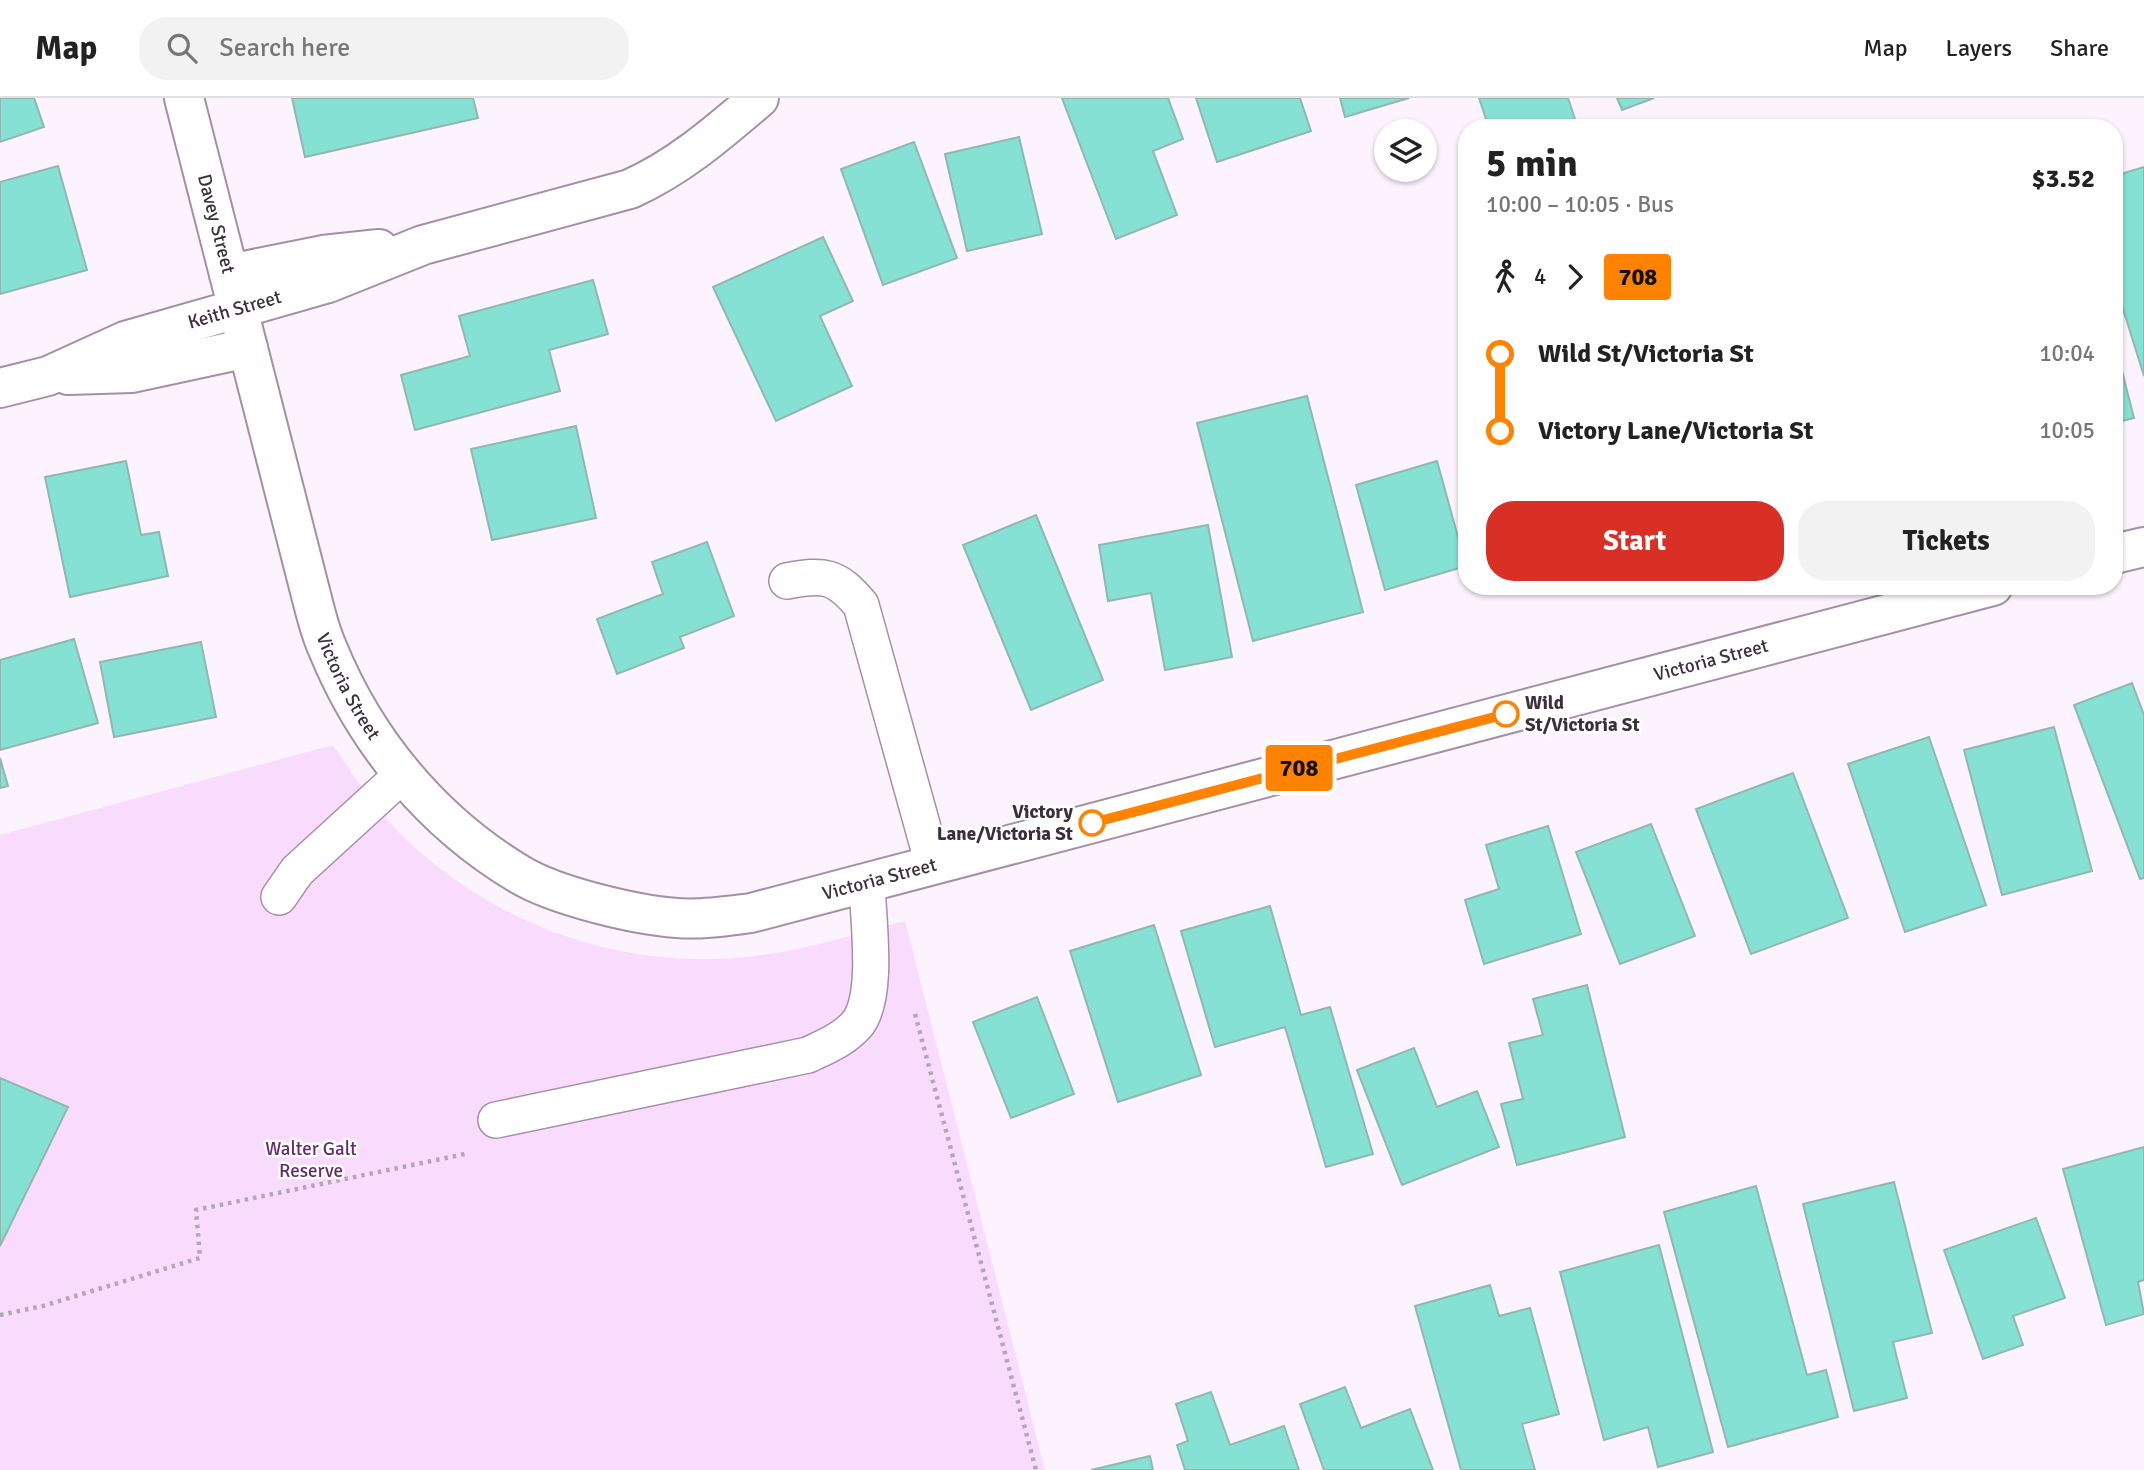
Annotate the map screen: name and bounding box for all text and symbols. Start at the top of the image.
search box [139,17,629,80]
text: Map [35,28,97,69]
icon: search [163,29,201,67]
text: Search here [219,32,350,64]
text: Map [1863,33,1908,63]
text: Layers [1946,33,2012,63]
text: Share [2050,33,2109,63]
map controls [1374,119,1437,182]
button: layers [1374,119,1437,182]
text: 5 min [1486,140,1578,187]
text: $3.52 [2031,163,2095,195]
street label: Davey Street [192,172,241,277]
text: 10:00 – 10:05 · Bus [1486,190,1674,219]
icon: walk [1486,258,1524,296]
icon: forward [1556,258,1594,296]
text: 4 [1534,262,1546,291]
text: 708 [1618,262,1657,292]
street label: Keith Street [185,285,285,334]
text: Wild St/Victoria St [1538,338,1754,370]
text: 10:04 [2039,339,2095,368]
text: Victory Lane/Victoria St [1538,415,1813,447]
text: 10:05 [2039,416,2095,445]
button: Start [1486,501,1784,581]
button: Tickets [1798,501,2095,581]
street label: Victoria Street [311,630,386,745]
street label: Victoria Street [1651,634,1771,687]
place label: Wild St/Victoria St [1525,691,1640,737]
marker: Wild St/Victoria St [1493,701,1519,727]
line badge: 708 [1259,745,1339,791]
text: 708 [1280,753,1318,783]
place label: Victory Lane/Victoria St [937,800,1074,846]
marker: Victory Lane/Victoria St [1079,810,1105,836]
street label: Victoria Street [820,853,940,906]
park label: Walter Galt Reserve [265,1137,357,1183]

